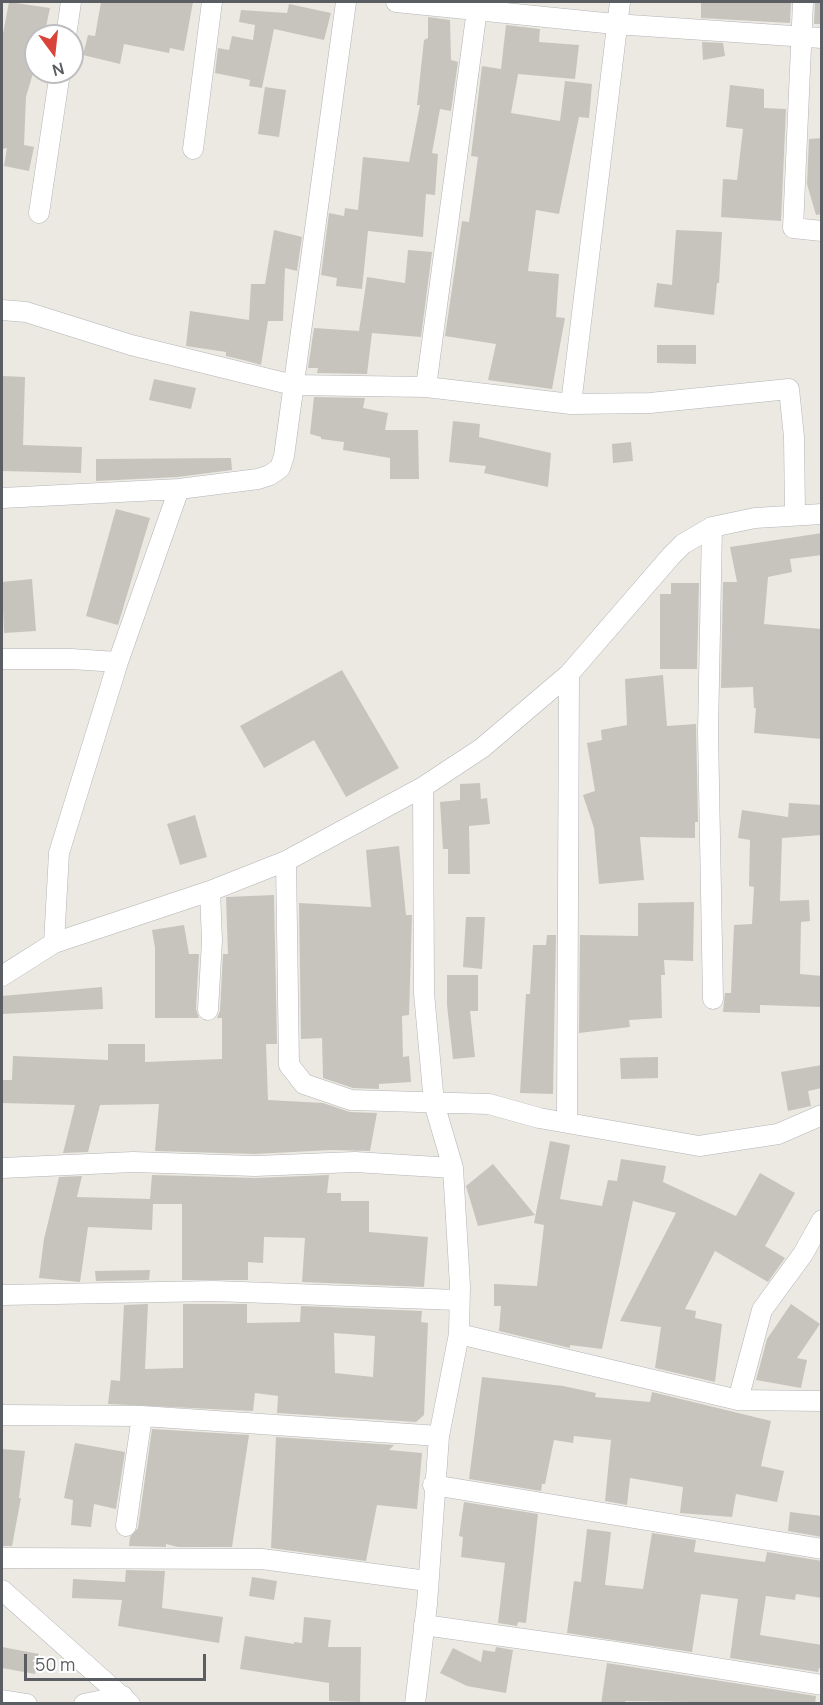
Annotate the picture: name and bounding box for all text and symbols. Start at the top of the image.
north arrow [24,24,84,84]
text: N [50,57,67,82]
scale bar [27,1642,208,1680]
text: 50 m [35,1652,75,1676]

